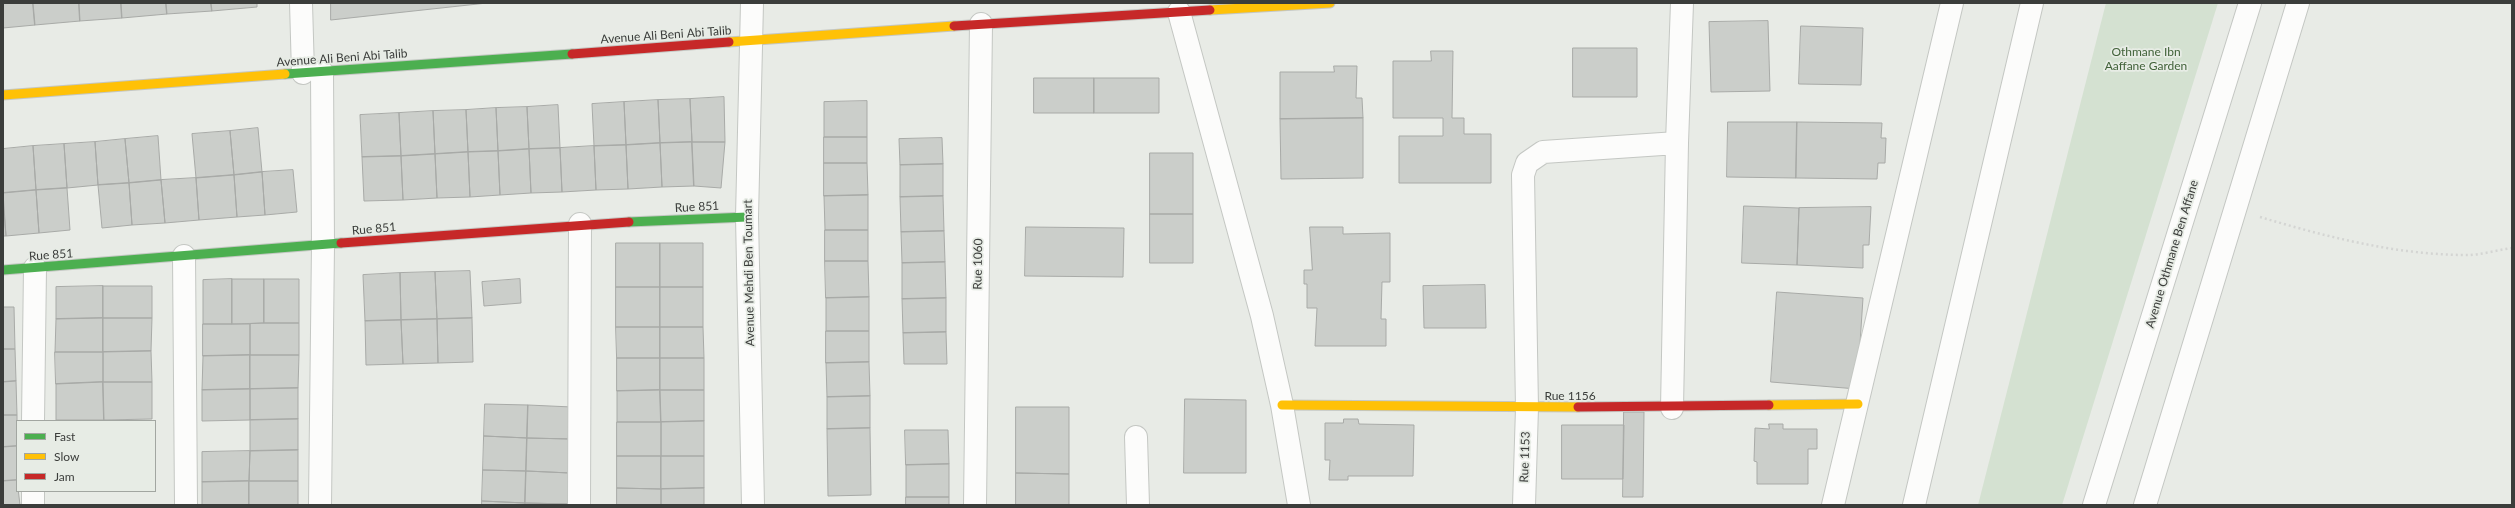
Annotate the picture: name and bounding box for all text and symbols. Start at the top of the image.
street label: Avenue Ali Beni Abi Talib [600,23,732,47]
park label: Othmane Ibn Aaffane Garden [2105,45,2187,73]
street label: Avenue Ali Beni Abi Talib [276,46,408,70]
street label: Avenue Othmane Ben Affane [2143,178,2201,330]
street label: Rue 851 [675,199,719,215]
street label: Avenue Mehdi Ben Toumart [741,199,757,347]
street label: Rue 851 [351,220,397,238]
street label: Rue 1060 [970,238,986,290]
street label: Rue 851 [28,246,74,264]
street label: Rue 1156 [1544,389,1596,403]
legend [16,420,156,492]
text: Fast [54,429,75,444]
street label: Rue 1153 [1517,431,1533,483]
text: Slow [54,449,79,464]
text: Jam [54,469,75,484]

